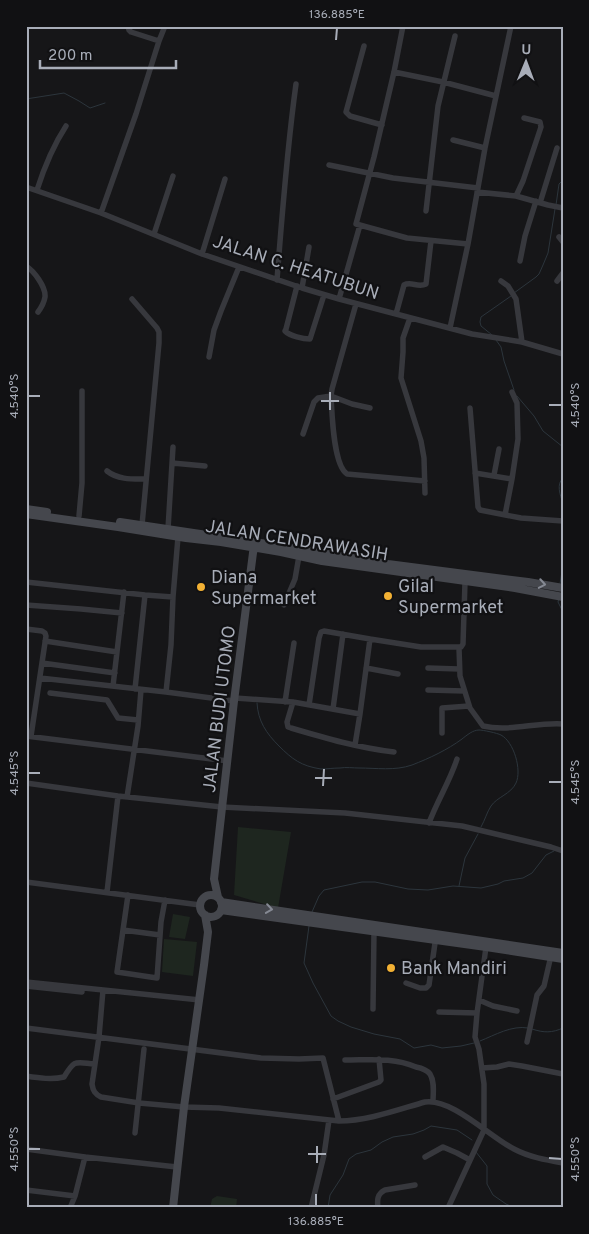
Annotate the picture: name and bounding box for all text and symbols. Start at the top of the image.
text: 136.885°E [309,7,365,23]
scale bar [40,38,176,70]
north arrow [502,38,552,88]
text: U [521,42,531,59]
text: 200 m [48,47,93,66]
street label: JALAN C. HEATUBUN [209,231,382,306]
text: 4.540°S [7,373,23,419]
text: 4.540°S [568,382,584,428]
street label: JALAN CENDRAWASIH [204,516,390,567]
place label: Diana Supermarket [211,567,317,611]
place label: Gilal Supermarket [398,576,504,620]
one-way arrow [538,579,546,589]
marker: Diana Supermarket [195,581,207,593]
marker: Gilal Supermarket [382,590,394,602]
street label: JALAN BUDI UTOMO [199,624,242,794]
text: 4.545°S [7,751,23,795]
text: 4.545°S [568,760,584,804]
one-way arrow [266,903,274,914]
place label: Bank Mandiri [401,958,507,981]
marker: Bank Mandiri [385,962,397,974]
text: 4.550°S [7,1127,23,1171]
text: 4.550°S [568,1137,584,1181]
text: 136.885°E [288,1214,344,1230]

